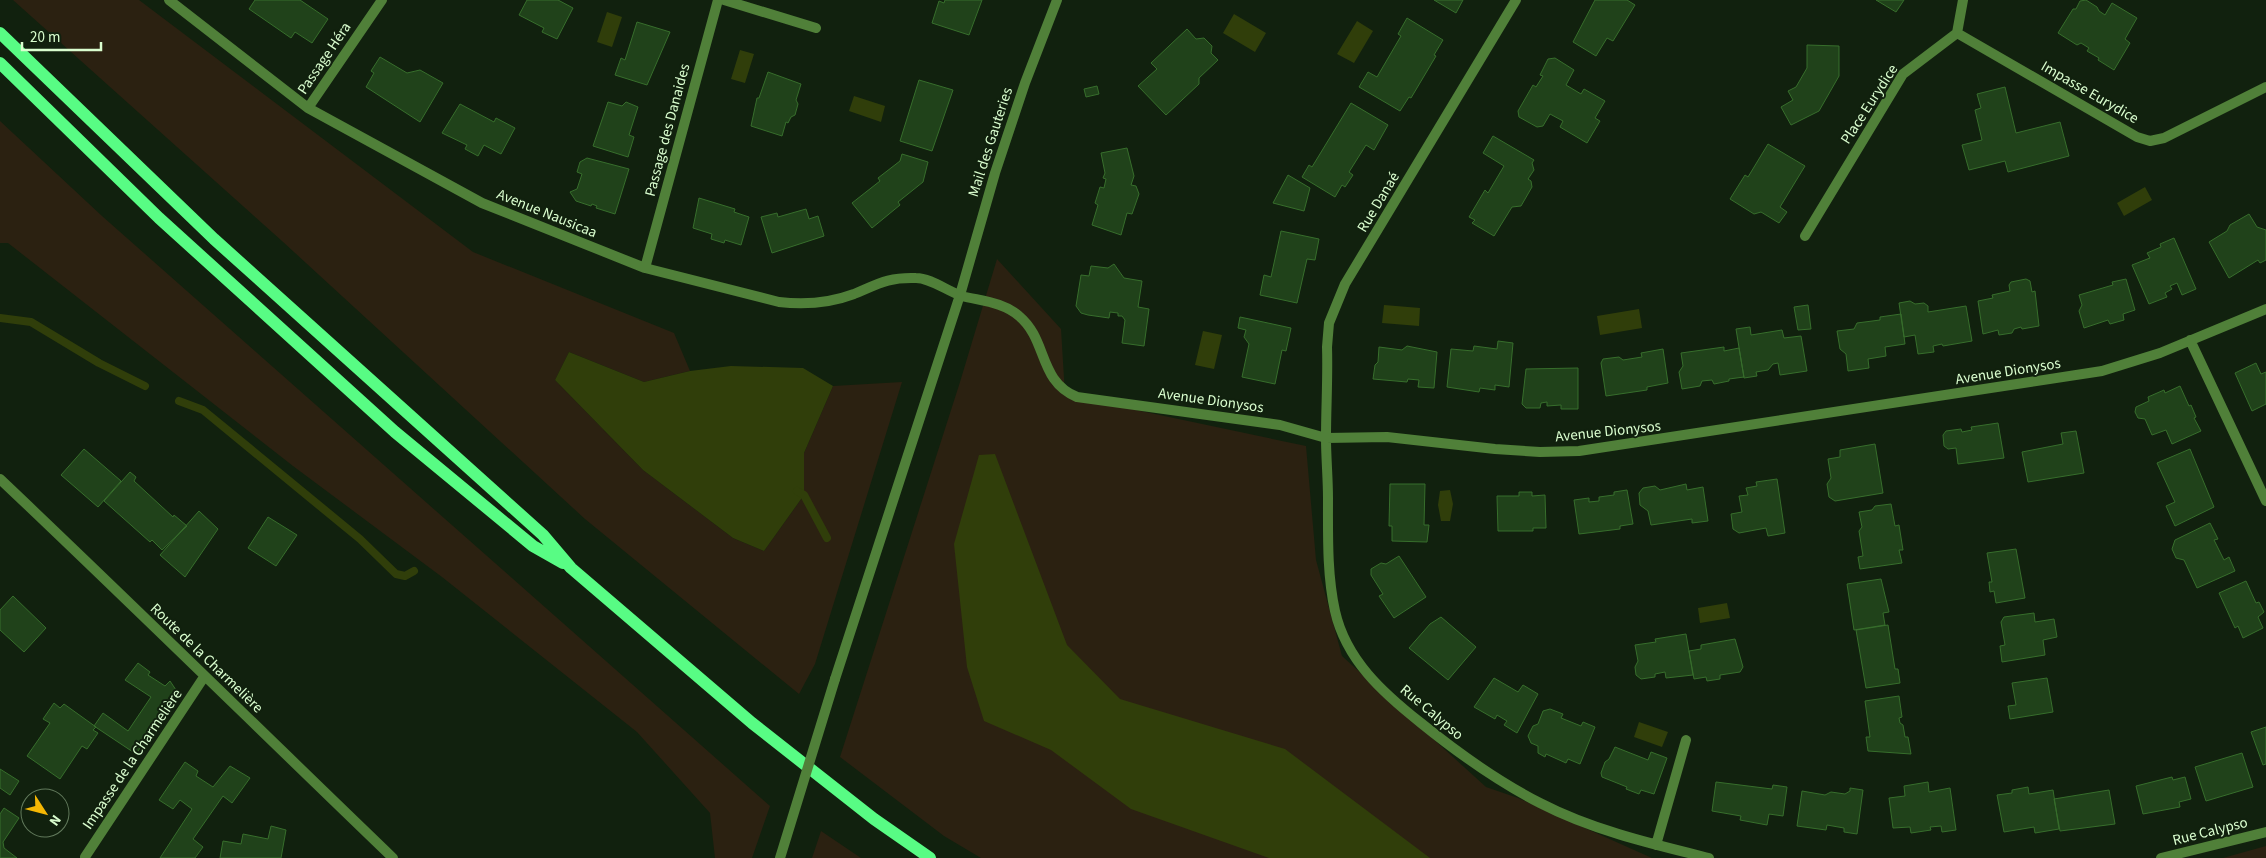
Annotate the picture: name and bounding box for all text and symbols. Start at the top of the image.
street label: Passage Héra [293,18,356,99]
scale bar [22,20,101,52]
text: 20 m [30,27,60,48]
street label: Impasse Eurydice [2037,56,2142,129]
street label: Place Eurydice [1836,60,1903,148]
street label: Passage des Danaides [640,61,695,199]
street label: Mail des Gauteries [963,85,1018,200]
street label: Rue Danaé [1352,168,1405,236]
street label: Avenue Nausicaa [494,184,600,243]
street label: Avenue Dionysos [1954,353,2062,390]
street label: Avenue Dionysos [1157,383,1265,418]
street label: Avenue Dionysos [1554,416,1662,447]
street label: Route de la Charmelière [145,599,268,718]
street label: Rue Calypso [1396,680,1468,745]
street label: Impasse de la Charmelière [78,685,187,834]
north arrow [20,788,70,838]
text: N [44,810,66,830]
street label: Rue Calypso [2170,812,2250,851]

